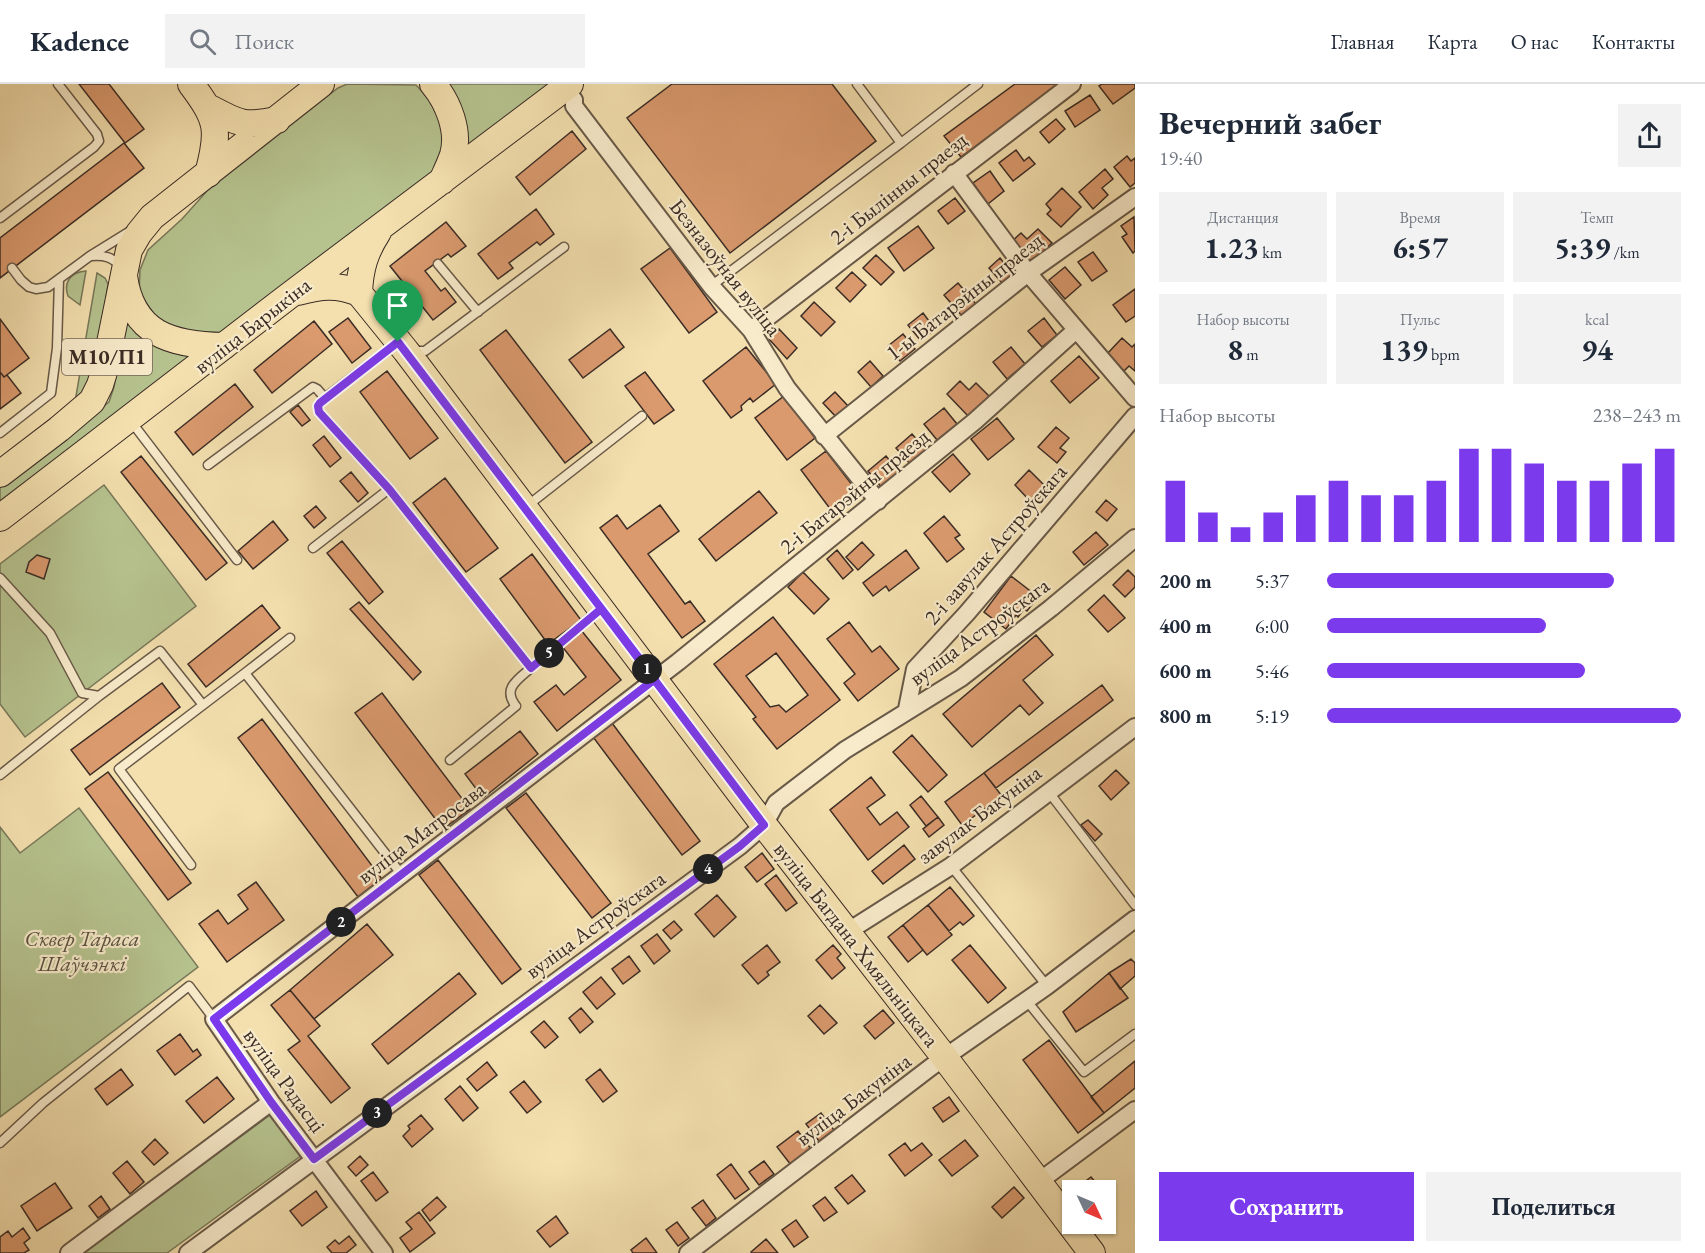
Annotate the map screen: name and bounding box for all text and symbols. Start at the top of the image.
search box [165,14,585,68]
text: Kadence [30,23,129,59]
icon: search [186,25,219,58]
text: Поиск [234,27,294,56]
text: Главная [1330,28,1394,55]
text: Карта [1427,28,1478,55]
text: О нас [1511,28,1559,55]
text: Контакты [1592,28,1675,55]
text: Вечерний забег [1159,101,1381,144]
button: share [1618,104,1681,167]
street label: 2-і Былінны праезд [824,126,973,251]
text: 19:40 [1159,145,1202,171]
street label: Безназоўная вуліца [663,193,789,342]
text: Дистанция [1207,207,1279,228]
text: Время [1399,207,1441,228]
text: Темп [1580,207,1614,228]
street label: 1-ы Батарэйны праезд [880,226,1049,367]
text: 1.23 [1204,228,1259,267]
text: 6:57 [1392,228,1448,267]
text: 5:39 [1554,228,1610,267]
text: km [1259,242,1282,263]
text: /km [1610,242,1640,263]
street label: вуліца Барыкіна [188,270,317,380]
pin [372,280,423,342]
icon: arrive [381,289,414,322]
text: Набор высоты [1196,309,1290,330]
text: Пульс [1400,309,1440,330]
text: kcal [1585,309,1609,330]
text: 8 [1227,330,1243,369]
text: 139 [1380,330,1428,369]
text: 94 [1581,330,1613,369]
road number: М10/П1 [62,339,152,375]
text: m [1243,344,1259,365]
text: bpm [1428,344,1460,365]
text: Набор высоты [1159,402,1275,428]
text: 238–243 m [1593,402,1681,428]
street label: 2-і Батарэйны праезд [774,422,935,561]
street label: 2-і завулак Астроўскага [917,458,1073,631]
text: 200 m [1159,568,1212,594]
text: 5:37 [1255,568,1289,594]
street label: вуліца Астроўскага [903,571,1055,692]
text: 400 m [1159,613,1212,639]
text: 6:00 [1255,613,1289,639]
pin: 5 [534,638,564,668]
text: 5 [545,642,553,663]
pin: 1 [632,654,662,684]
text: 1 [643,658,651,679]
text: 600 m [1159,658,1212,684]
text: 5:46 [1255,658,1289,684]
text: 800 m [1159,703,1212,729]
text: 5:19 [1255,703,1289,729]
street label: завулак Бакуніна [911,758,1047,871]
street label: вуліца Матросава [351,774,492,890]
street label: вуліца Багдана Хмяльніцкага [767,836,946,1053]
pin: 4 [693,854,723,884]
text: 4 [704,858,712,879]
street label: вуліца Астроўскага [519,864,671,985]
pin: 2 [326,907,356,937]
text: 2 [337,911,345,932]
park label: Сквер Тараса Шаўчэнкі [25,924,140,978]
street label: вуліца Радасці [237,1022,332,1138]
street label: вуліца Бакуніна [790,1046,917,1152]
pin: 3 [362,1098,392,1128]
text: 3 [373,1102,381,1123]
button: Сохранить [1159,1172,1414,1241]
button: Поделиться [1426,1172,1681,1241]
north arrow [1062,1180,1116,1234]
map controls [1062,1180,1116,1234]

